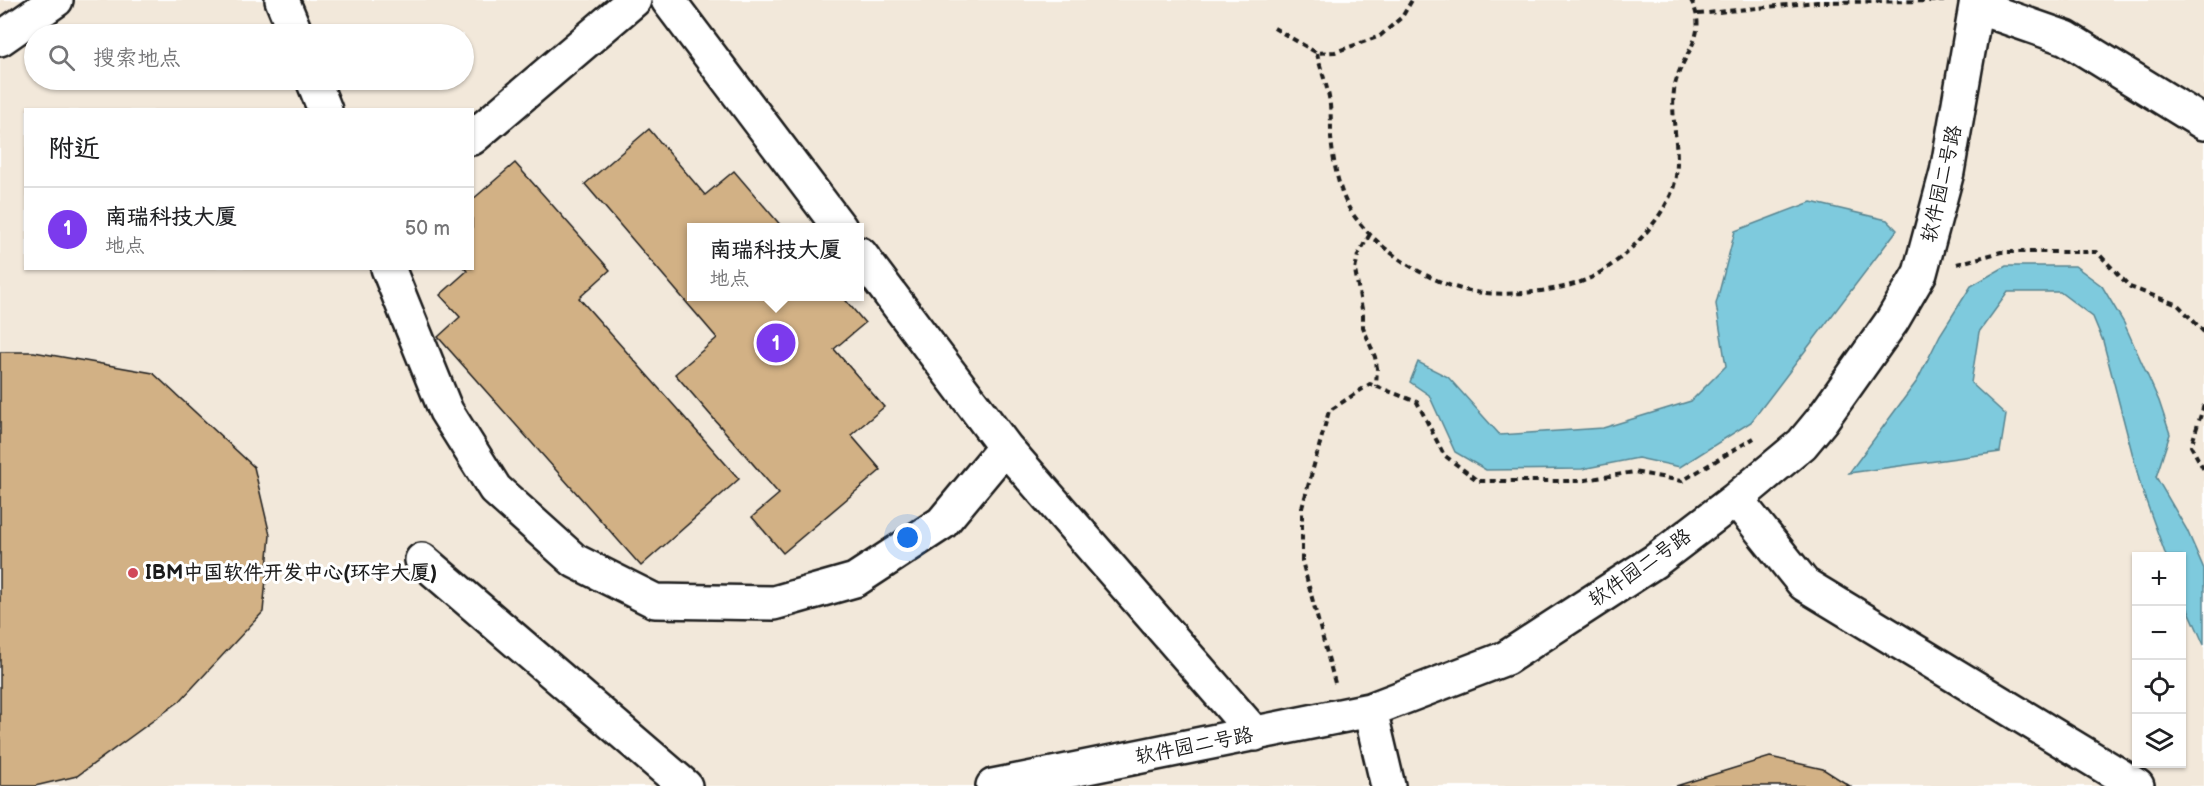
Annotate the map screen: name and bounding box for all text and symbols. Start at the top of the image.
search box [24,24,474,90]
icon: search [45,41,78,74]
text: 搜索地点 [93,45,181,72]
street label: 软件园二号路 [1917,122,1967,245]
text: 附近 [48,134,100,165]
text: 南瑞科技大厦 [105,204,237,231]
text: 1 [63,217,72,241]
text: 50 m [405,217,450,241]
popup [687,223,864,301]
text: 地点 [105,234,145,258]
text: 南瑞科技大厦 [709,237,842,264]
text: 地点 [709,267,749,291]
pin: 1 [756,320,796,366]
your location [893,523,922,552]
street label: 软件园二号路 [1584,523,1697,612]
map controls [2132,552,2186,768]
button: + [2132,552,2186,606]
place label: IBM中国软件开发中心(环宇大厦) [145,561,437,585]
marker: IBM中国软件开发中心(环宇大厦) [126,566,140,580]
button: − [2132,606,2186,660]
button: locate [2132,660,2186,714]
button: layers [2132,714,2186,768]
street label: 软件园二号路 [1133,723,1256,769]

